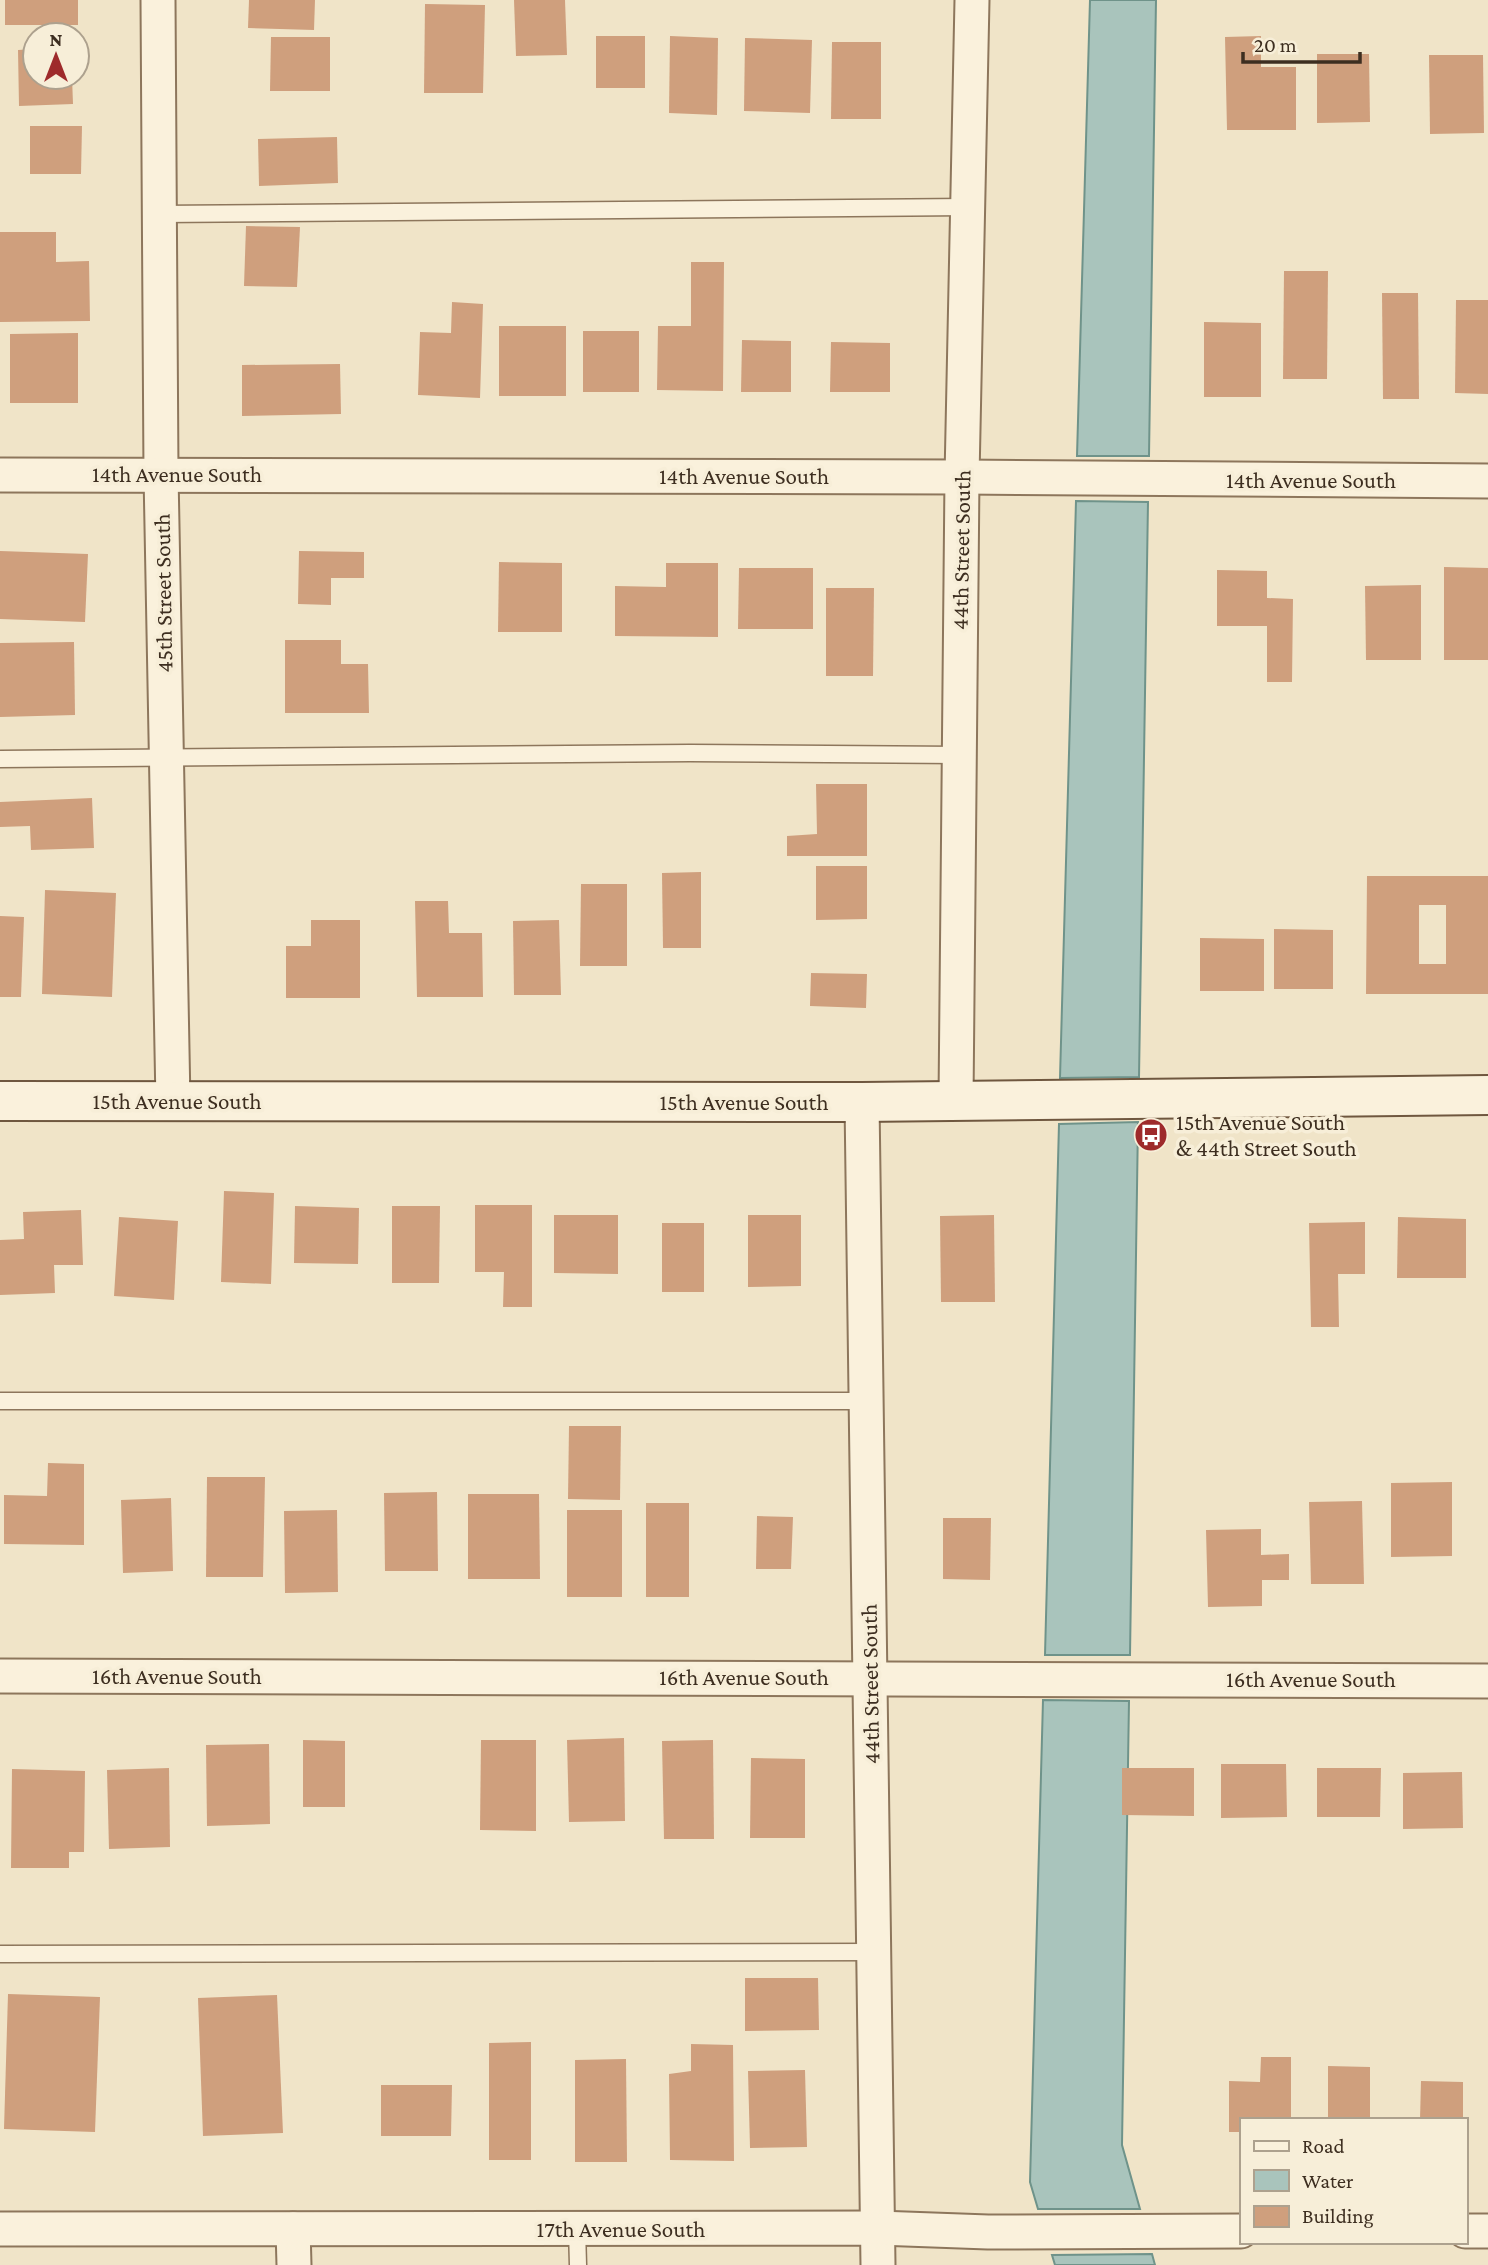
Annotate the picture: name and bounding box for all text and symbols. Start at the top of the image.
north arrow [21,21,91,91]
scale bar [1243,21,1360,65]
text: N [50,29,63,50]
text: 20 m [1254,33,1297,57]
street label: 14th Avenue South [92,461,262,487]
street label: 14th Avenue South [659,463,829,489]
street label: 14th Avenue South [1226,467,1396,493]
street label: 44th Street South [947,470,975,630]
street label: 45th Street South [149,513,177,673]
street label: 15th Avenue South [92,1088,262,1114]
street label: 15th Avenue South [659,1089,829,1115]
place label: 15th Avenue South & 44th Street South [1176,1109,1357,1161]
bus stop icon: 15th Avenue South & 44th Street South [1132,1116,1170,1154]
street label: 44th Street South [856,1604,884,1764]
street label: 16th Avenue South [92,1663,262,1689]
street label: 16th Avenue South [659,1664,829,1690]
street label: 16th Avenue South [1226,1666,1396,1692]
legend [1240,2118,1467,2244]
text: Road [1302,2134,1345,2158]
text: Water [1302,2169,1354,2193]
text: Building [1302,2204,1374,2228]
street label: 17th Avenue South [537,2216,705,2242]

